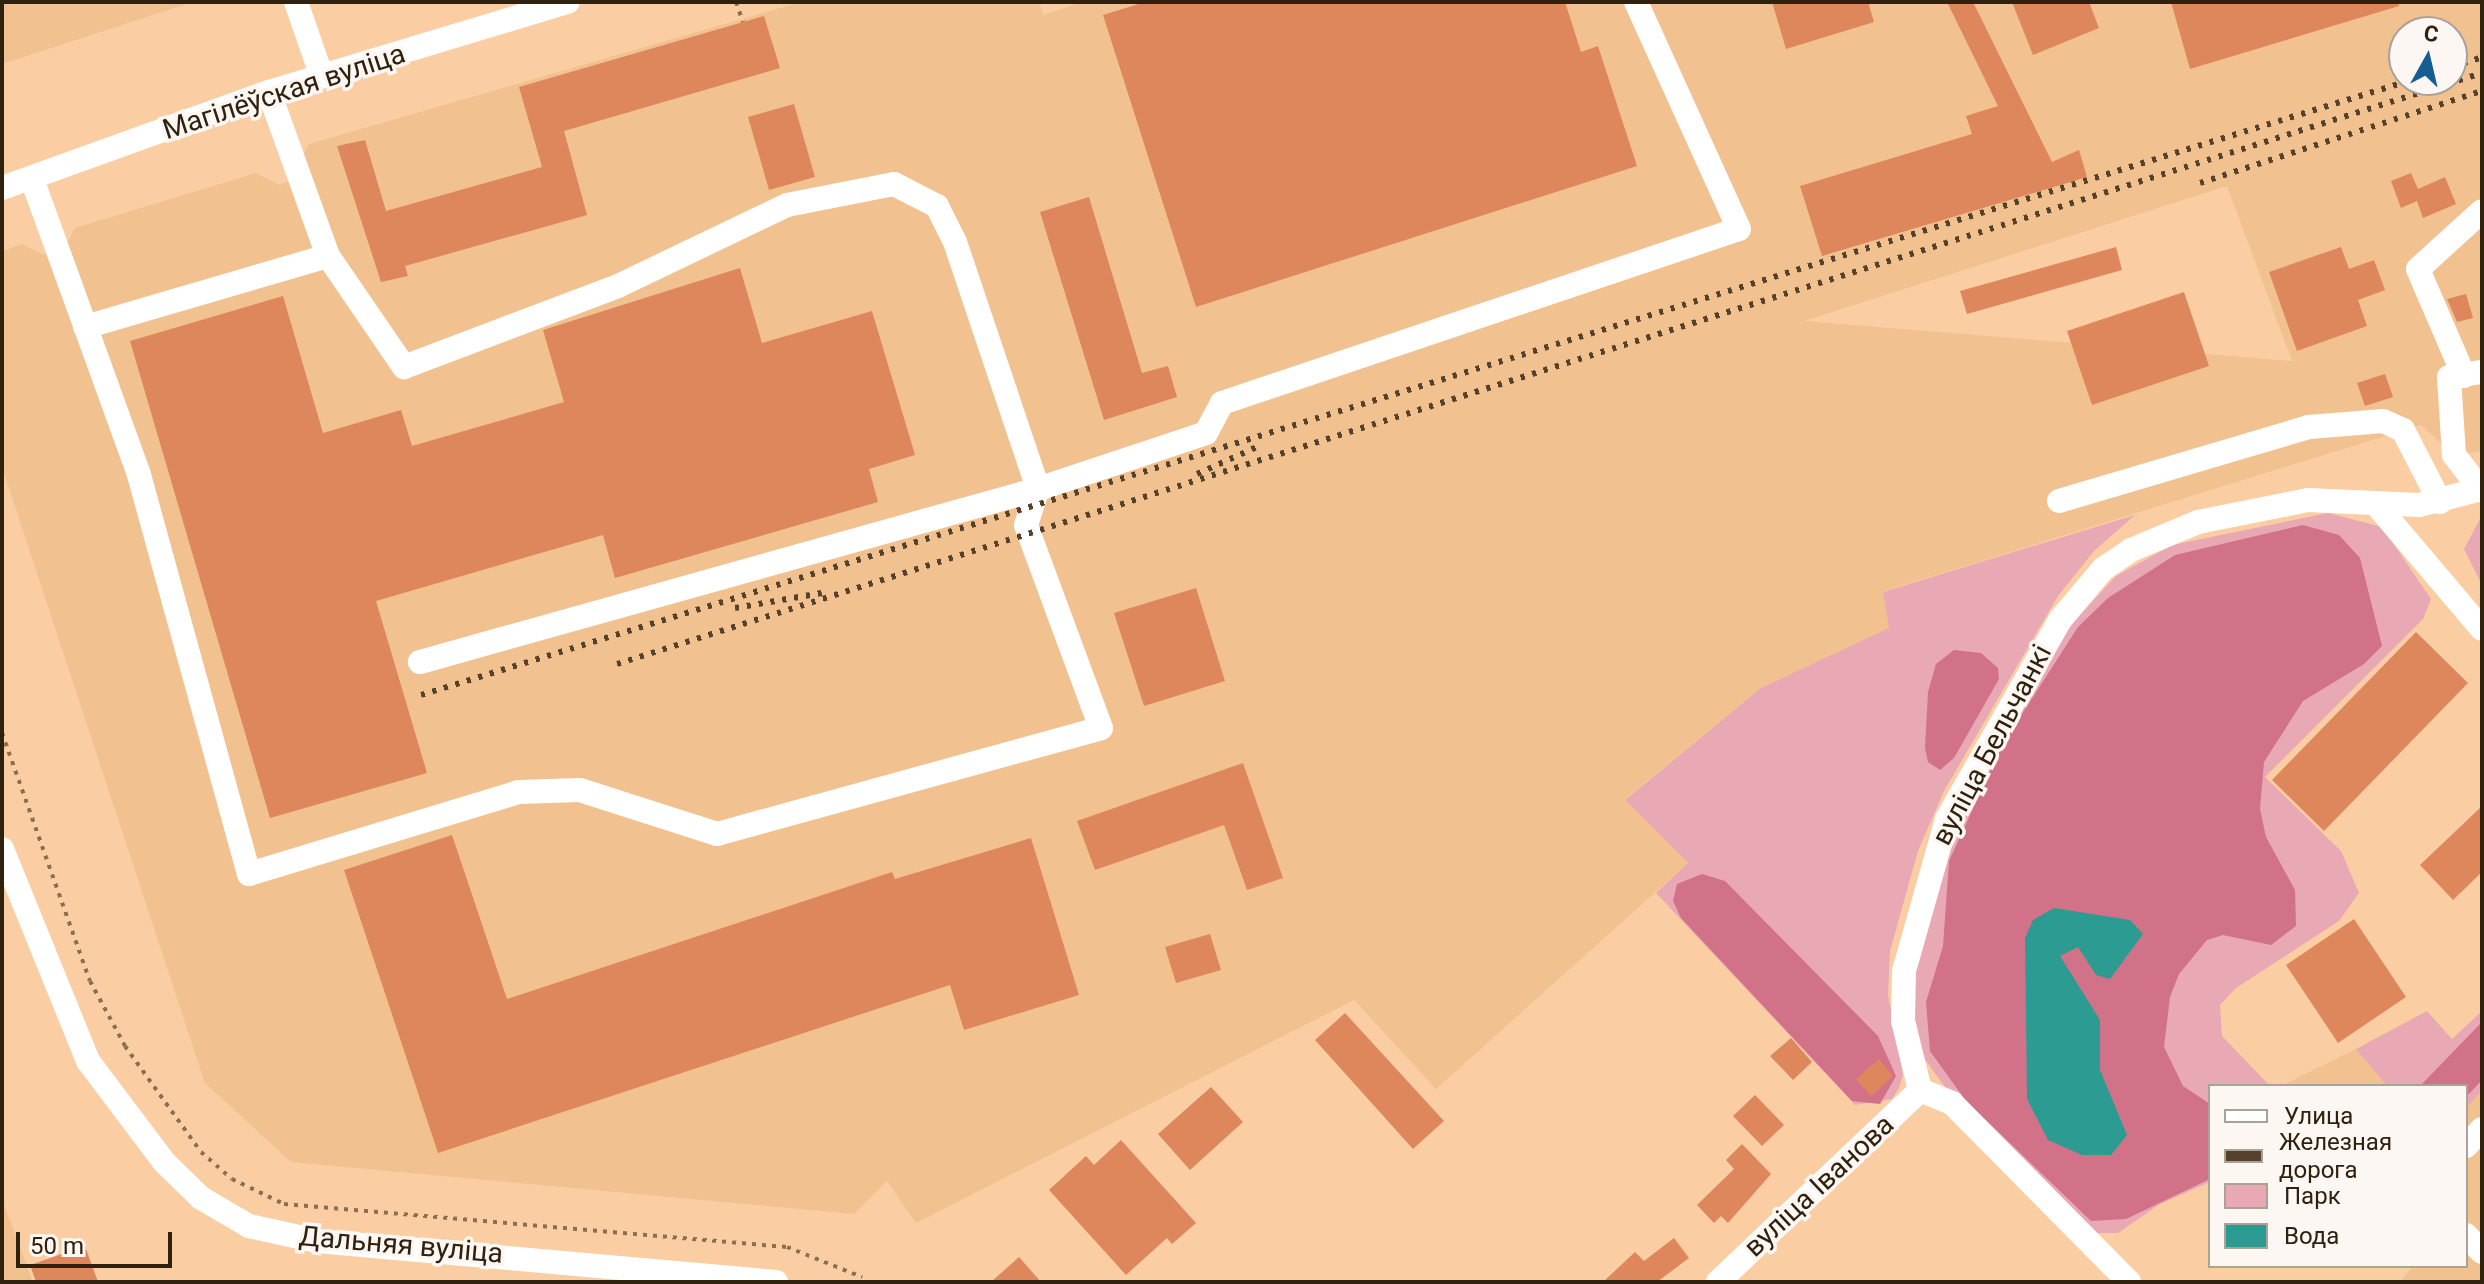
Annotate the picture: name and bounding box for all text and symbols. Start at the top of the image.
north arrow [2388,16,2468,96]
text: С [2422,20,2440,47]
street label: Магілёўская вуліца [159,37,409,147]
street label: вуліца Бельчанкі [1925,639,2059,851]
legend [2208,1084,2468,1268]
text: Улица [2284,1102,2353,1130]
street label: вуліца Іванова [1737,1108,1901,1264]
text: Железная дорога [2279,1128,2392,1184]
text: Парк [2284,1182,2341,1210]
scale bar [20,1216,176,1266]
street label: Дальняя вуліца [297,1219,505,1271]
text: Вода [2284,1222,2339,1250]
text: 50 m [30,1232,84,1260]

